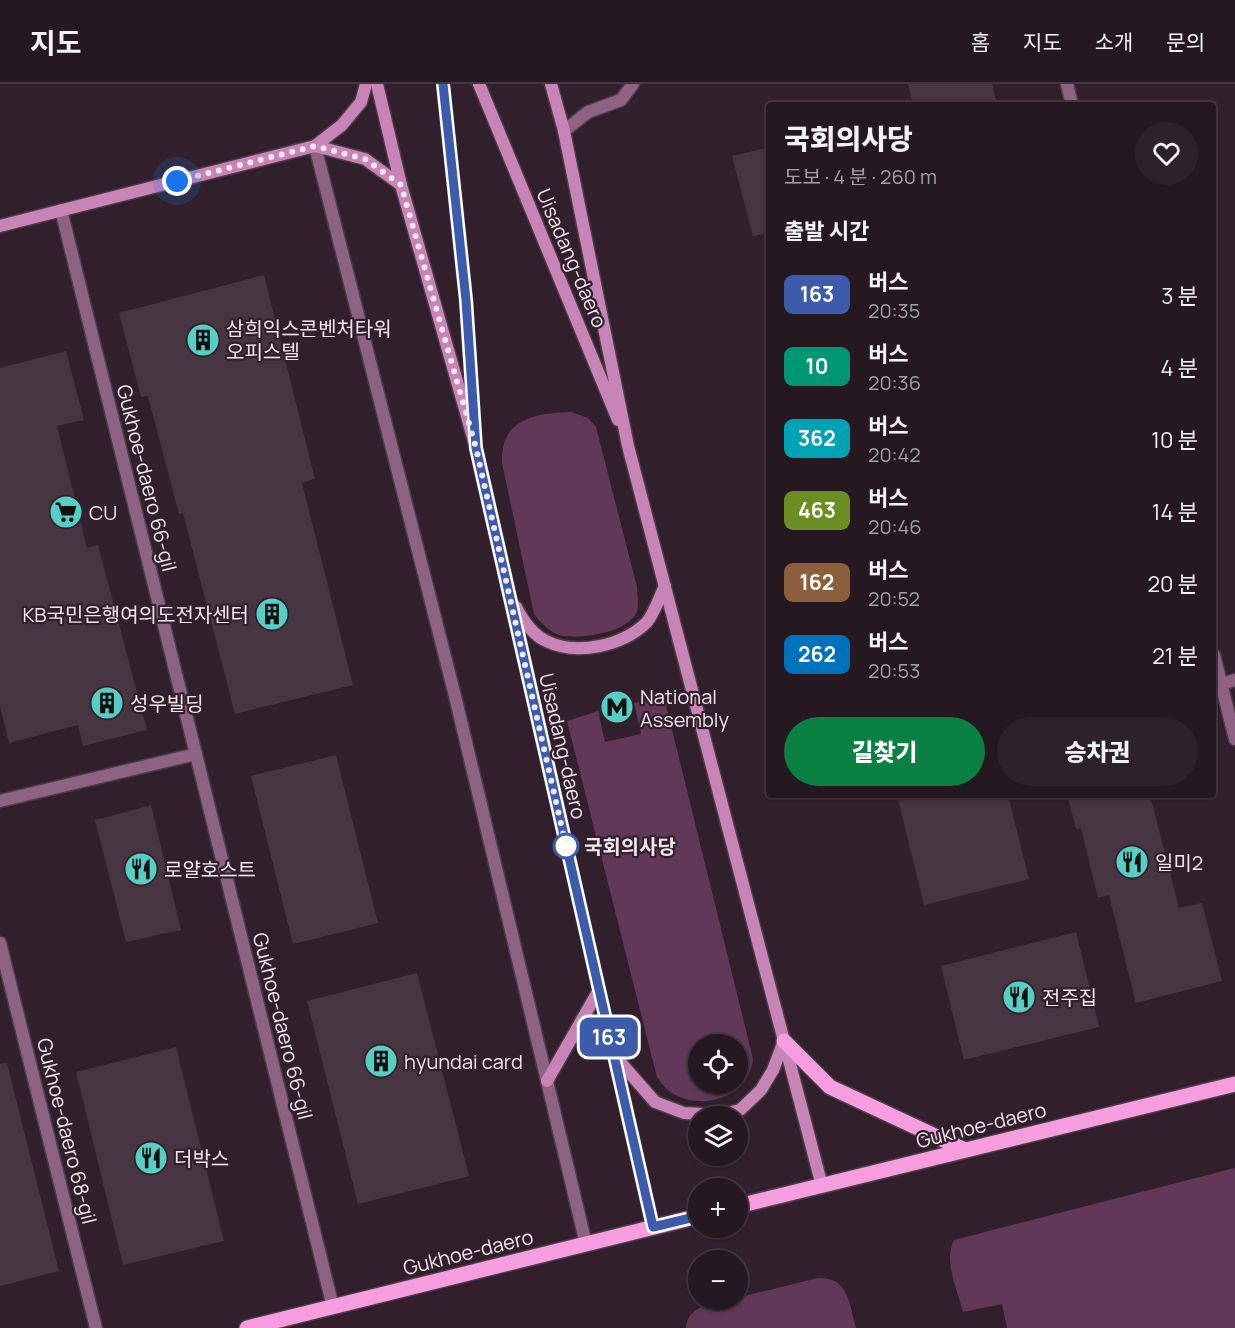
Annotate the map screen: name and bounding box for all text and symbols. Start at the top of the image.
text: 지도 [30,23,82,61]
text: 홈 [971,28,990,56]
text: 지도 [1023,28,1062,56]
text: 소개 [1095,28,1133,56]
text: 문의 [1166,28,1205,56]
text: 국회의사당 [784,119,913,157]
button: heart [1135,122,1198,185]
text: 도보 · 4 분 · 260 m [784,163,937,190]
your location [162,166,192,196]
street label: Uisadang-daero [530,184,614,332]
text: 출발 시간 [784,216,869,246]
text: 버스 [868,267,908,297]
text: 163 [800,280,834,308]
text: 3 분 [1161,281,1198,311]
text: 20:35 [868,297,920,324]
place label: 삼희익스콘벤처타워 오피스텔 [226,315,392,365]
building icon: 삼희익스콘벤처타워 오피스텔 [185,322,221,358]
text: 버스 [868,339,908,369]
text: 10 [805,352,829,380]
text: 4 분 [1160,353,1198,383]
text: 20:36 [868,369,921,396]
street label: Gukhoe-daero 66-gil [111,382,183,574]
text: 버스 [868,411,908,441]
text: 362 [798,424,836,452]
text: 10 분 [1151,425,1198,455]
text: 20:42 [868,441,921,468]
text: 버스 [868,483,908,513]
supermarket icon: CU [48,494,84,530]
text: 463 [798,496,836,524]
text: 14 분 [1152,497,1198,527]
place label: CU [89,499,117,526]
text: 20:46 [868,513,922,540]
text: 버스 [868,555,908,585]
text: 162 [800,568,834,596]
text: 20 분 [1147,569,1198,599]
text: 20:52 [868,585,920,612]
building icon: KB국민은행여의도전자센터 [254,596,290,632]
place label: KB국민은행여의도전자센터 [22,601,249,628]
text: 버스 [868,627,908,657]
text: 262 [798,640,836,668]
text: 21 분 [1152,641,1198,671]
text: 20:53 [868,657,920,684]
street label: Uisadang-daero [533,670,593,822]
place label: National Assembly [640,683,730,733]
building icon: 성우빌딩 [89,685,125,721]
metro station icon: National Assembly [599,689,635,725]
place label: 성우빌딩 [130,690,204,717]
button: 길찾기 [784,717,985,786]
button: 승차권 [997,717,1198,786]
marker: 국회의사당 [553,833,579,859]
place label: 국회의사당 [584,833,676,860]
restaurant icon: 일미2 [1114,844,1150,880]
place label: 일미2 [1155,849,1203,876]
restaurant icon: 로얄호스트 [123,851,159,887]
place label: 로얄호스트 [164,856,256,883]
street label: Gukhoe-daero 66-gil [247,930,319,1122]
restaurant icon: 전주집 [1001,979,1037,1015]
place label: 전주집 [1042,984,1097,1011]
line badge: 163 [574,1018,644,1056]
text: 163 [592,1023,626,1051]
map controls [688,1034,748,1310]
button: locate [688,1034,748,1094]
street label: Gukhoe-daero 68-gil [31,1035,103,1227]
building icon: hyundai card [363,1043,399,1079]
place label: hyundai card [404,1048,523,1075]
street label: Gukhoe-daero [913,1096,1049,1154]
button: layers [688,1106,748,1166]
restaurant icon: 더박스 [133,1140,169,1176]
place label: 더박스 [174,1145,229,1172]
button: + [688,1178,748,1238]
street label: Gukhoe-daero [400,1223,536,1281]
button: − [688,1250,748,1310]

